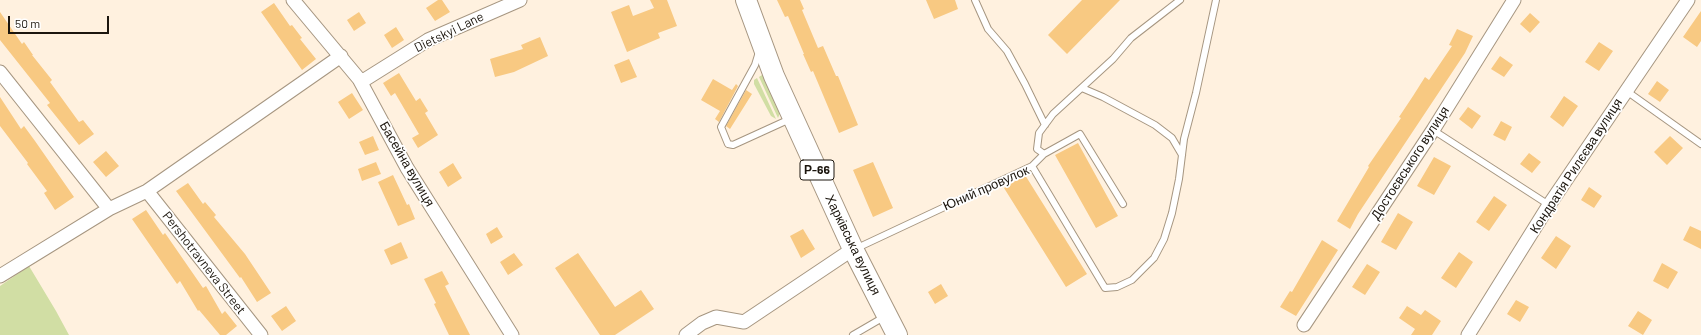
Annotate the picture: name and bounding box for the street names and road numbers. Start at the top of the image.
street label: Dietskyi Lane [412,8,486,56]
street label: Кондратія Рилєєва вулиця [1526,96,1626,236]
street label: Достоєвського вулиця [1368,103,1452,223]
street label: Басейна вулиця [376,119,438,209]
road number: Р-66 [800,160,834,180]
street label: Юний провулок [941,162,1031,214]
street label: Харківська вулиця [822,192,884,298]
street label: Pershotravneva Street [159,209,249,317]

